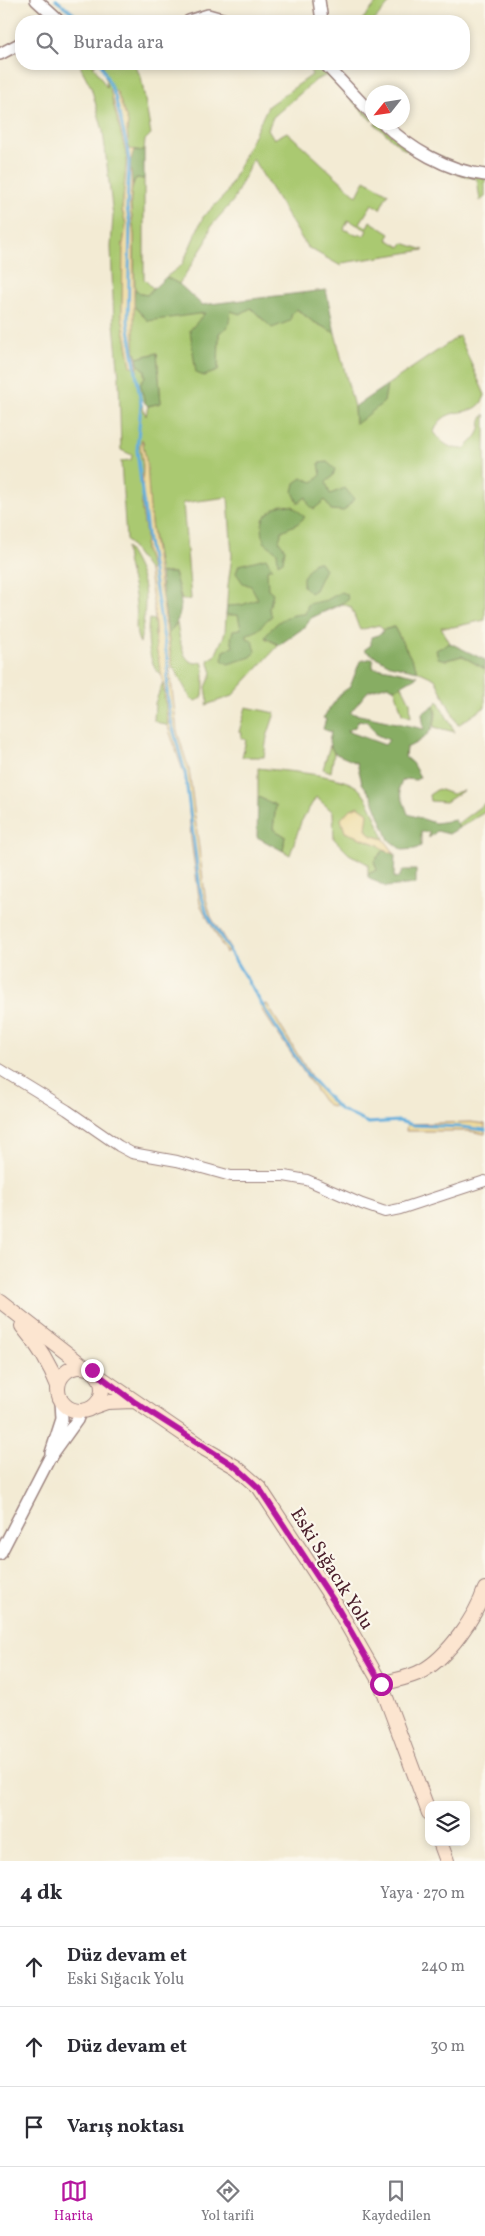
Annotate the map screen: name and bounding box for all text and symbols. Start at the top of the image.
search box [15,15,470,70]
icon: search [33,29,61,57]
text: Burada ara [73,30,164,56]
north arrow [365,85,410,130]
route end [81,1359,104,1382]
street label: Eski Sığacık Yolu [283,1503,379,1635]
route start [370,1673,393,1696]
map controls [425,1801,470,1846]
button: layers [425,1801,470,1846]
text: 4 dk [20,1879,62,1908]
text: Yaya · 270 m [380,1883,465,1905]
text: Düz devam et [67,1943,187,1969]
icon: ahead [20,1953,48,1981]
text: 240 m [421,1956,465,1978]
text: Eski Sığacık Yolu [67,1969,184,1991]
icon: ahead [20,2033,48,2061]
text: Düz devam et [67,2034,187,2060]
text: 30 m [430,2036,465,2058]
icon: arrive [20,2113,48,2141]
text: Varış noktası [67,2114,184,2140]
tab: Harita [54,2177,93,2226]
tab: Yol tarifi [201,2177,254,2226]
tab: Kaydedilen [362,2177,431,2226]

